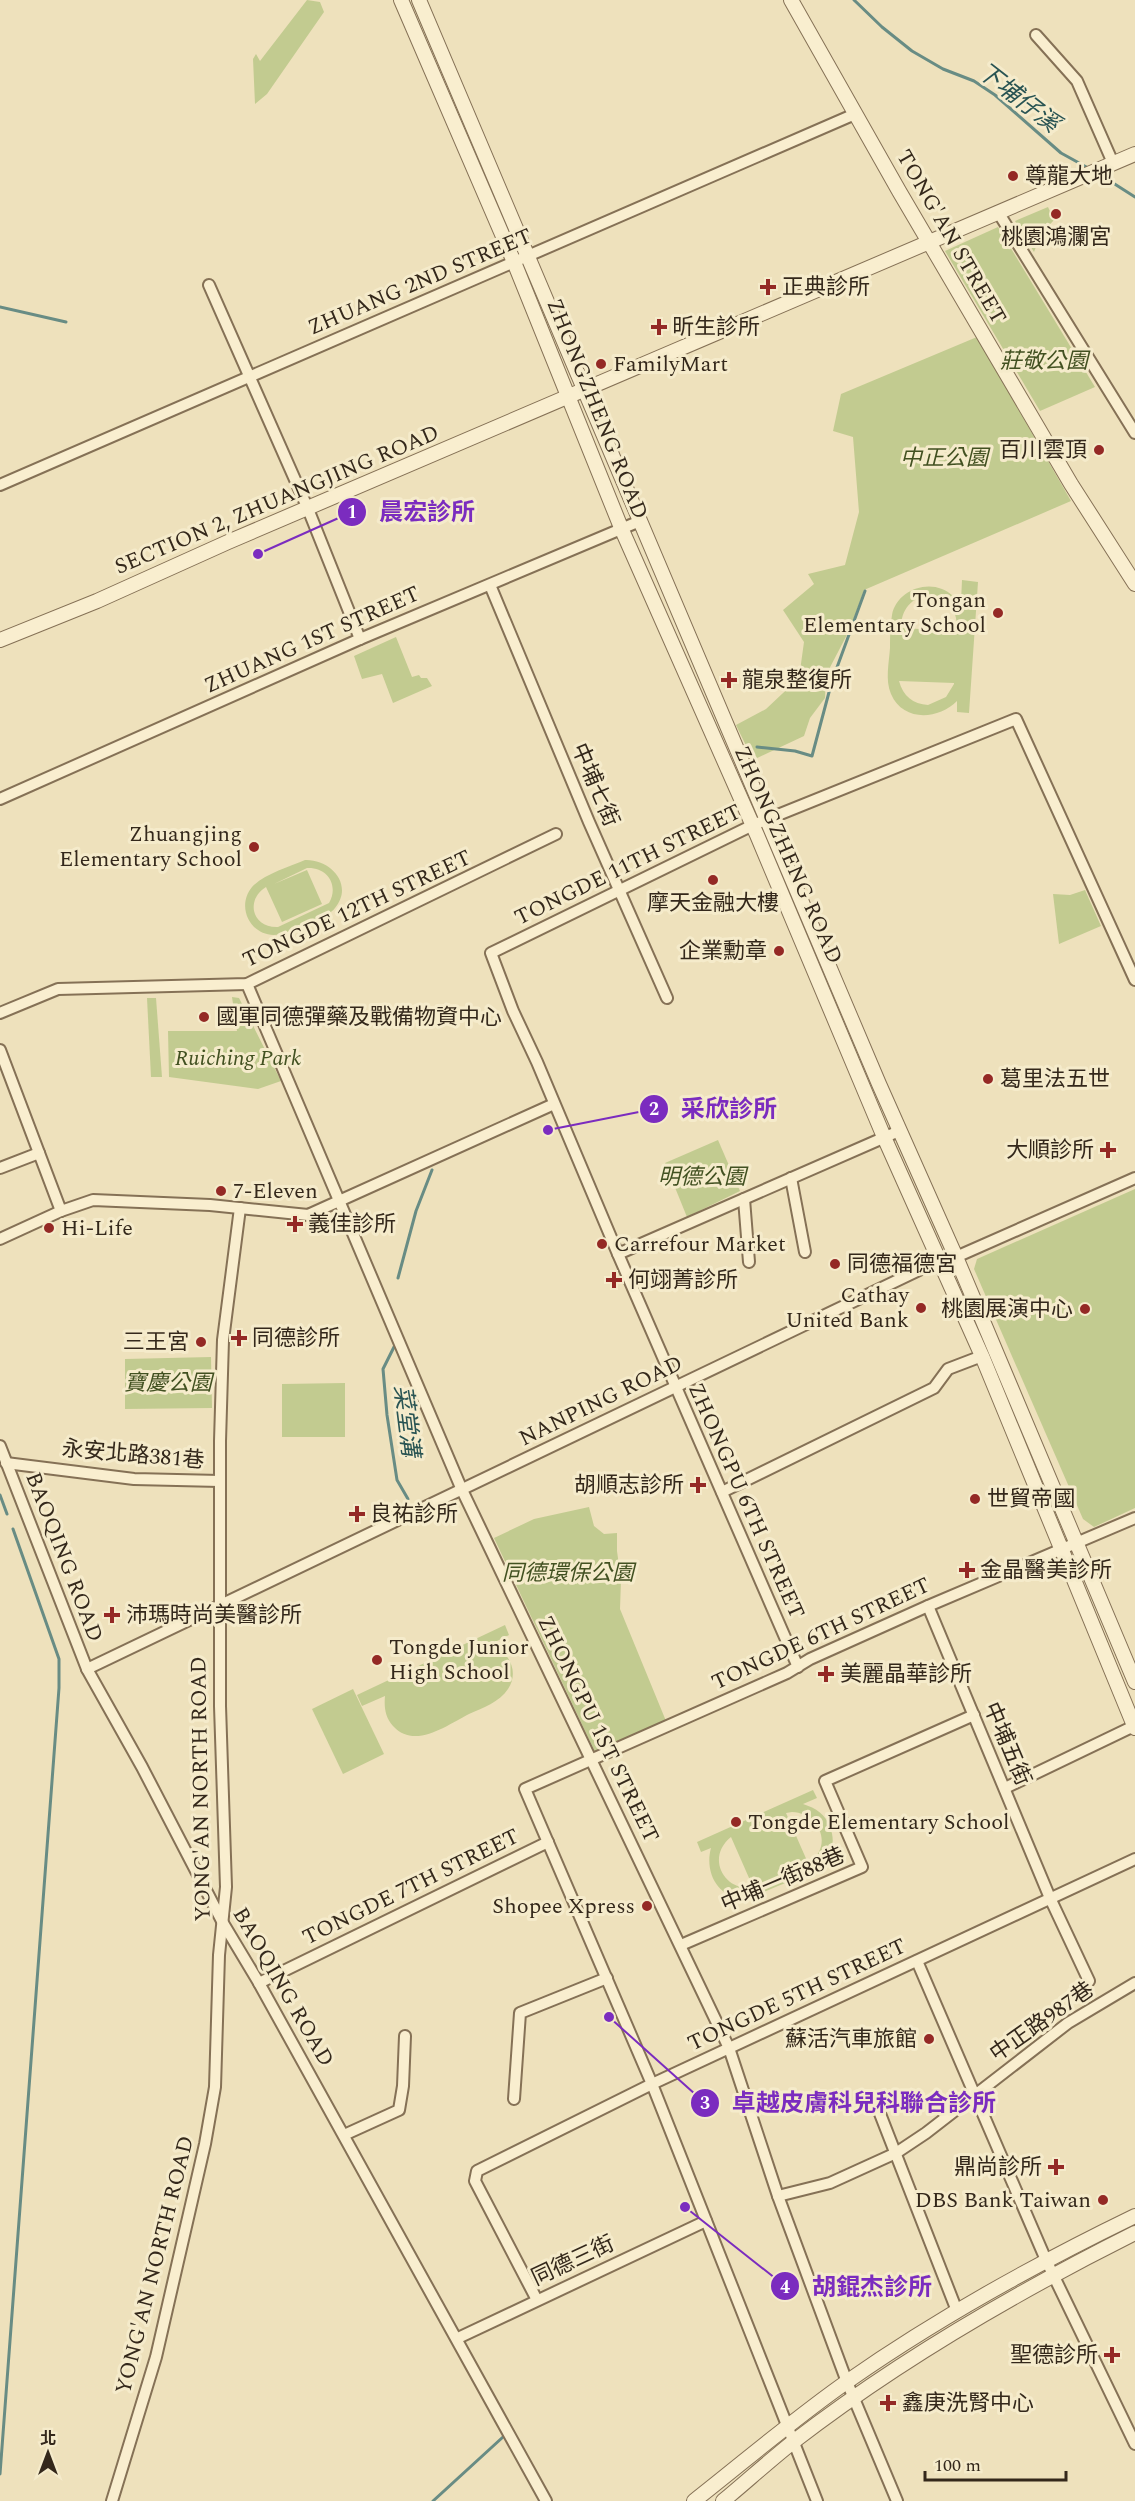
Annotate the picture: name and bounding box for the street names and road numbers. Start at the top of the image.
street label: TONG'AN STREET [888,144,1014,330]
street label: ZHUANG 2ND STREET [303,220,537,344]
street label: ZHONGZHENG ROAD [538,294,656,524]
street label: SECTION 2, ZHUANGJING ROAD [110,416,444,584]
street label: ZHUANG 1ST STREET [199,578,425,702]
street label: 中埔七街 [563,738,627,832]
street label: ZHONGZHENG ROAD [725,741,851,969]
street label: TONGDE 11TH STREET [509,796,747,934]
street label: TONGDE 12TH STREET [237,841,477,977]
street label: NANPING ROAD [514,1347,688,1455]
street label: ZHONGPU 6TH STREET [679,1378,813,1624]
street label: 永安北路381巷 [60,1432,206,1478]
street label: BAOQING ROAD [16,1467,112,1647]
street label: TONGDE 6TH STREET [706,1569,936,1699]
street label: ZHONGPU 1ST STREET [529,1610,667,1848]
street label: YONG'AN NORTH ROAD [182,1656,220,1922]
street label: 中埔五街 [975,1697,1039,1791]
street label: TONGDE 7TH STREET [297,1820,525,1954]
street label: 中埔一街88巷 [716,1839,850,1921]
street label: BAOQING ROAD [224,1901,342,2073]
street label: TONGDE 5TH STREET [682,1930,912,2060]
street label: 中正路987巷 [983,1974,1101,2070]
street label: YONG'AN NORTH ROAD [107,2132,203,2398]
street label: 同德三街 [526,2227,620,2295]

